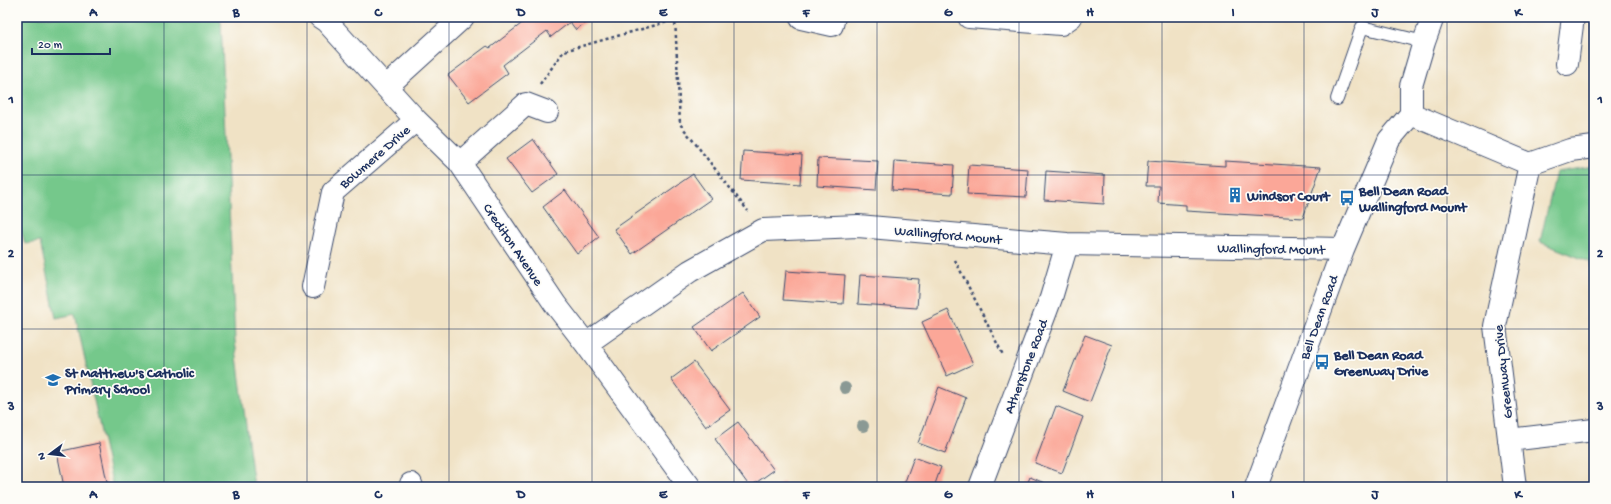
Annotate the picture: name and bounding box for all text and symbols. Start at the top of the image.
text: A [88,6,98,21]
text: B [232,6,241,21]
text: C [373,6,383,21]
text: D [516,6,526,21]
text: E [659,6,668,21]
text: F [802,6,811,21]
text: G [944,6,953,21]
text: H [1086,6,1094,21]
text: I [1231,6,1235,21]
text: J [1371,6,1380,21]
text: K [1513,6,1523,21]
scale bar [32,30,110,56]
text: 20 m [38,39,63,53]
text: 1 [7,93,14,108]
text: 1 [1596,93,1603,108]
street label: Bowmere Drive [336,122,415,194]
place label: Bell Dean Road Wallingford Mount [1358,184,1468,217]
building icon: Windsor Court [1226,186,1244,204]
place label: Windsor Court [1246,189,1331,206]
bus stop icon: Bell Dean Road Wallingford Mount [1338,189,1356,207]
street label: Crediton Avenue [478,201,546,291]
street label: Wallingford Mount [894,223,1003,250]
street label: Wallingford Mount [1217,241,1326,260]
text: 2 [8,247,15,262]
text: 2 [1597,247,1604,262]
street label: Bell Dean Road [1297,272,1344,363]
street label: Atherstone Road [1002,316,1054,416]
street label: Greenway Drive [1491,323,1518,419]
place label: Bell Dean Road Greenway Drive [1333,348,1429,381]
bus stop icon: Bell Dean Road Greenway Drive [1313,353,1331,371]
place label: St Matthew's Catholic Primary School [64,366,195,399]
school or university icon: St Matthew's Catholic Primary School [44,371,62,389]
text: 3 [7,400,15,415]
text: 3 [1596,400,1604,415]
north arrow [30,434,70,474]
text: N [36,451,49,461]
text: A [88,488,98,503]
text: B [232,488,241,503]
text: C [373,488,383,503]
text: D [516,488,526,503]
text: E [659,488,668,503]
text: F [802,488,811,503]
text: G [944,488,953,503]
text: H [1086,488,1094,503]
text: I [1231,488,1235,503]
text: J [1371,488,1380,503]
text: K [1513,488,1523,503]

